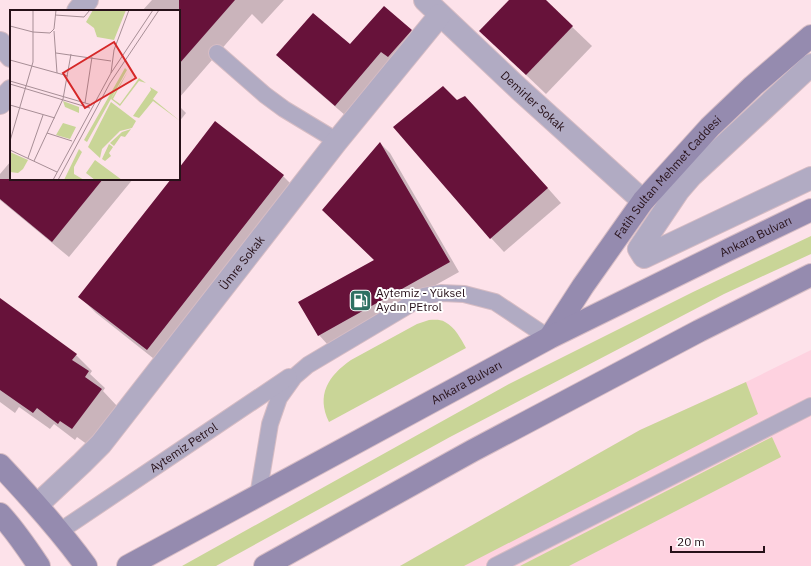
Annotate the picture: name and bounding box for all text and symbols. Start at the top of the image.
inset map [10,10,180,180]
street label: Demirler Sokak [498,68,569,135]
street label: Fatih Sultan Mehmet Caddesi [611,112,724,241]
street label: Ankara Bulvarı [717,212,794,260]
street label: Ümre Sokak [216,232,268,293]
place label: Aytemiz - Yüksel Aydın PEtrol [376,285,465,314]
fuel station icon: Aytemiz - Yüksel Aydın PEtrol [348,287,374,313]
street label: Ankara Bulvarı [428,357,504,407]
street label: Aytemiz Petrol [147,419,220,476]
scale bar [671,528,764,554]
text: 20 m [677,534,705,549]

